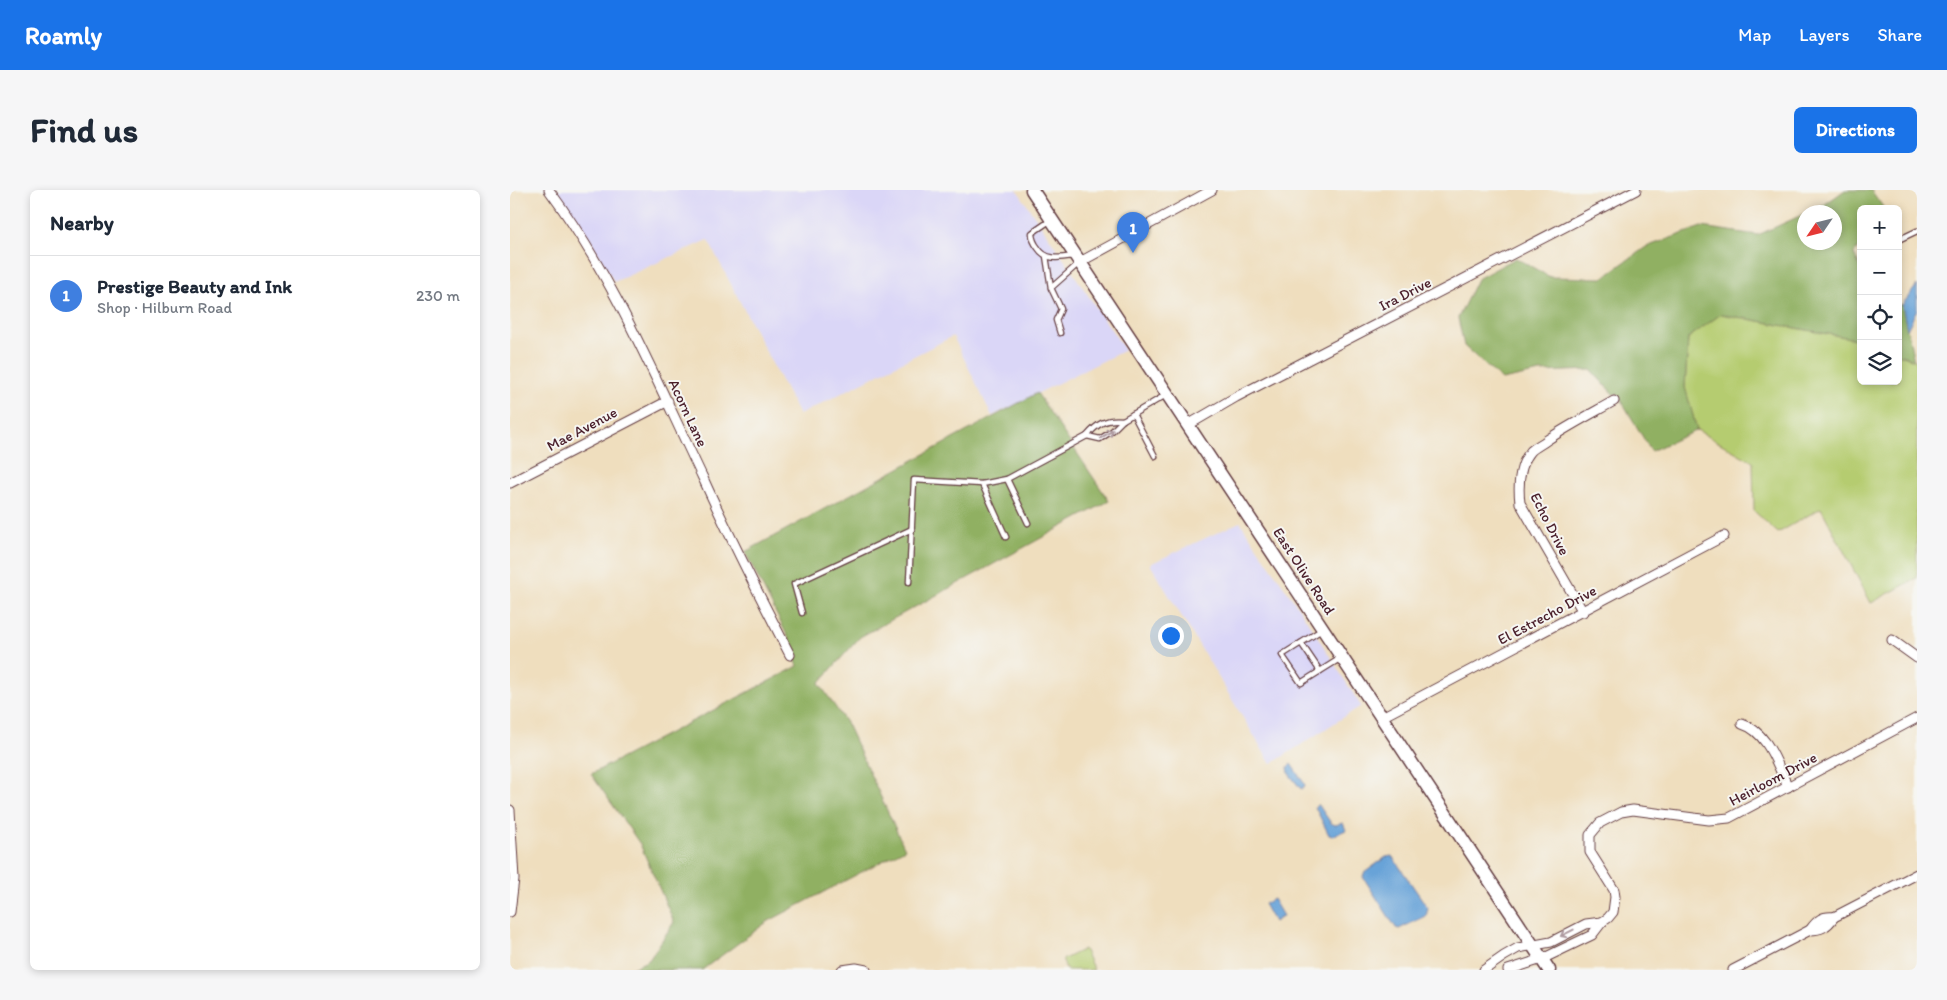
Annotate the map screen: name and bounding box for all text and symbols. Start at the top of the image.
text: Roamly [25,21,102,50]
text: Map [1738,24,1771,46]
text: Layers [1799,24,1849,46]
text: Share [1877,24,1922,46]
button: Directions [1794,107,1917,153]
text: Find us [30,109,138,151]
north arrow [1797,205,1842,250]
map controls [1857,205,1902,385]
button: + [1857,205,1902,250]
text: Nearby [50,210,114,235]
pin: 1 [1117,212,1149,253]
button: − [1857,250,1902,295]
street label: Ira Drive [1376,273,1434,315]
text: Prestige Beauty and Ink [97,275,292,298]
text: 1 [62,286,70,305]
text: 230 m [416,286,460,305]
button: locate [1857,295,1902,340]
text: Shop · Hilburn Road [97,298,232,317]
button: layers [1857,340,1902,385]
street label: Acorn Lane [665,376,711,450]
street label: Mae Avenue [544,403,620,455]
one-way arrow [1099,428,1113,438]
street label: Echo Drive [1527,490,1573,558]
street label: East Olive Road [1269,524,1339,618]
street label: El Estrecho Drive [1495,581,1599,649]
your location [1158,623,1184,649]
street label: Heirloom Drive [1726,748,1820,810]
one-way arrow [1560,928,1575,938]

